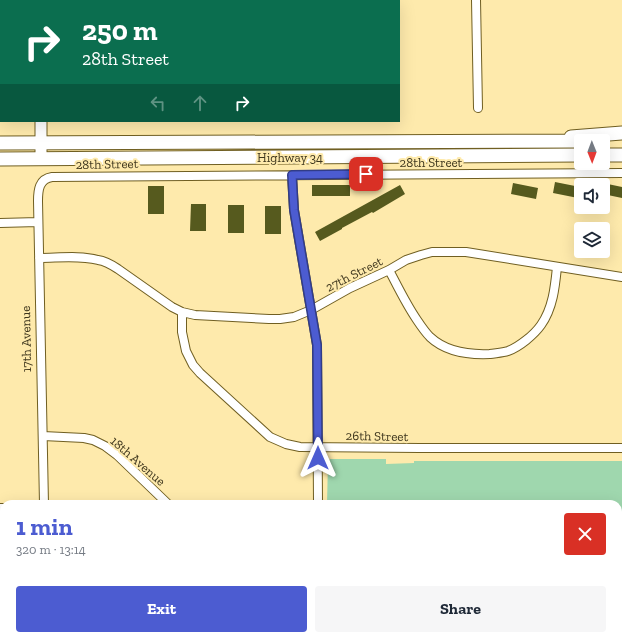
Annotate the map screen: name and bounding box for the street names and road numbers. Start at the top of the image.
street label: Highway 34 [257,150,323,165]
street label: 28th Street [400,155,463,170]
street label: 28th Street [75,156,139,172]
street label: 27th Street [323,253,385,295]
street label: 17th Avenue [18,306,34,372]
street label: 26th Street [345,428,409,444]
street label: 18th Avenue [108,433,168,489]

